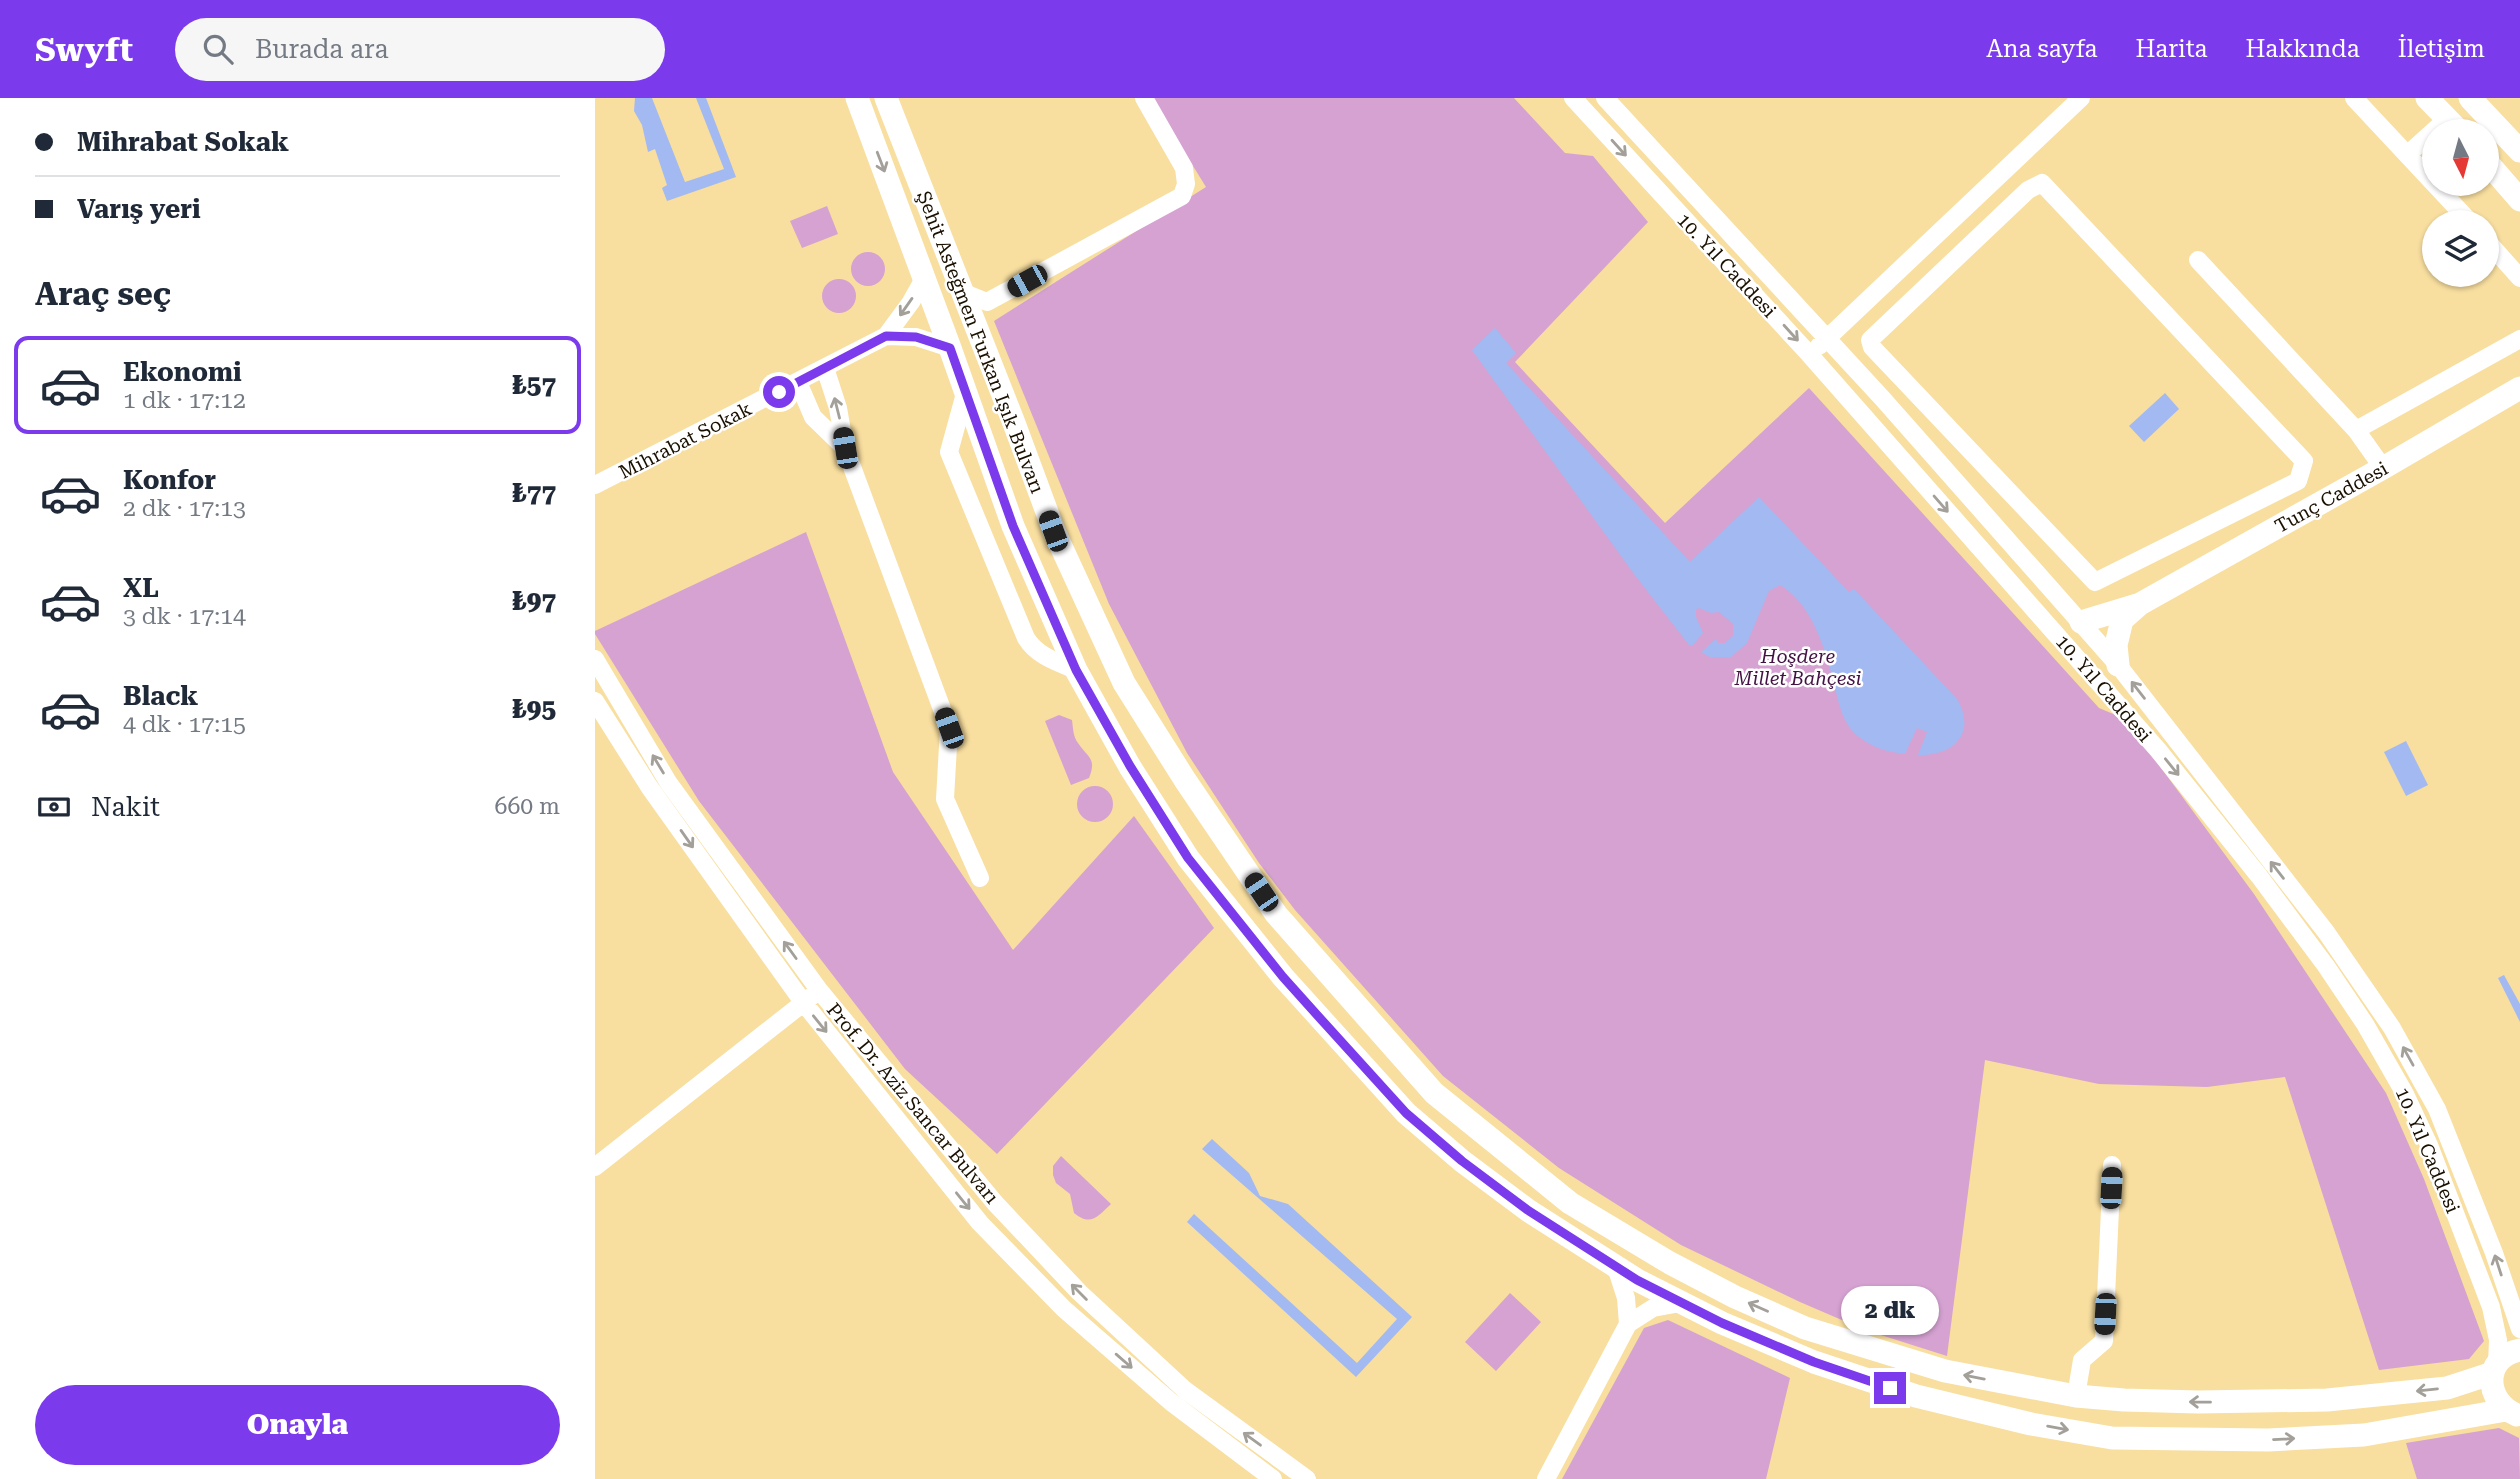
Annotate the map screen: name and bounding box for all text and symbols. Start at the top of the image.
search box [175,18,665,81]
text: Swyft [35,30,133,69]
icon: search [199,30,237,68]
text: Burada ara [255,34,389,64]
text: Ana sayfa [1986,35,2097,63]
text: Harita [2135,35,2208,63]
text: Hakkında [2246,35,2360,63]
text: İletişim [2398,35,2485,63]
north arrow [2422,119,2499,196]
map controls [2422,119,2499,287]
text: Mihrabat Sokak [77,127,289,157]
one-way arrow [1611,139,1627,157]
one-way arrow [876,150,888,172]
street label: Şehit Asteğmen Furkan Işık Bulvarı [912,188,1049,497]
text: Varış yeri [77,194,201,224]
street label: 10. Yıl Caddesi [1672,208,1781,322]
button: layers [2422,210,2499,287]
car [1004,262,1051,300]
text: Araç seç [35,275,171,313]
one-way arrow [899,297,913,316]
one-way arrow [1782,324,1799,341]
icon: car [39,354,102,417]
text: Ekonomi [123,357,242,387]
text: ₺57 [512,370,556,400]
route start [763,376,795,408]
text: 1 dk · 17:12 [123,387,246,414]
street label: Mihrabat Sokak [615,397,755,484]
one-way arrow [830,397,843,419]
car [832,426,859,470]
street label: Tunç Caddesi [2271,457,2392,538]
icon: car [39,462,102,525]
text: Konfor [123,465,216,495]
text: ₺77 [512,478,556,508]
text: 2 dk · 17:13 [123,495,246,522]
one-way arrow [1933,495,1949,513]
car [1036,508,1071,554]
icon: car [39,570,102,633]
text: XL [123,573,159,603]
text: ₺97 [512,586,556,616]
text: 3 dk · 17:14 [123,603,246,630]
street label: 10. Yıl Caddesi [2051,630,2156,747]
park label: Hoşdere Millet Bahçesi [1734,645,1862,690]
icon: car [39,678,102,741]
text: Black [123,681,198,711]
one-way arrow [2131,682,2146,700]
text: ₺95 [512,694,556,724]
car [932,705,967,751]
text: 4 dk · 17:15 [123,711,246,738]
one-way arrow [651,755,665,775]
one-way arrow [2164,757,2179,775]
icon: cash [35,788,73,826]
text: Nakit [91,792,160,822]
text: 660 m [495,793,560,820]
one-way arrow [680,829,694,848]
one-way arrow [2270,862,2285,880]
car [1241,869,1282,915]
one-way arrow [783,941,797,960]
street label: Prof. Dr. Aziz Sancar Bulvarı [822,998,1003,1208]
one-way arrow [812,1014,827,1033]
one-way arrow [2401,1047,2415,1067]
street label: 10. Yıl Caddesi [2391,1084,2464,1216]
car [2100,1166,2123,1210]
one-way arrow [955,1192,970,1210]
one-way arrow [2490,1254,2503,1276]
one-way arrow [1070,1283,1087,1300]
callout: 2 dk [1841,1286,1939,1336]
car [2094,1292,2117,1336]
text: 2 dk [1865,1297,1915,1324]
one-way arrow [1748,1300,1769,1313]
one-way arrow [1115,1353,1133,1369]
one-way arrow [1963,1370,1986,1383]
route end [1874,1372,1906,1404]
one-way arrow [2416,1383,2439,1396]
button: Onayla [35,1385,560,1465]
one-way arrow [2189,1395,2212,1409]
one-way arrow [2046,1422,2069,1435]
one-way arrow [1243,1431,1262,1446]
one-way arrow [2272,1432,2295,1445]

